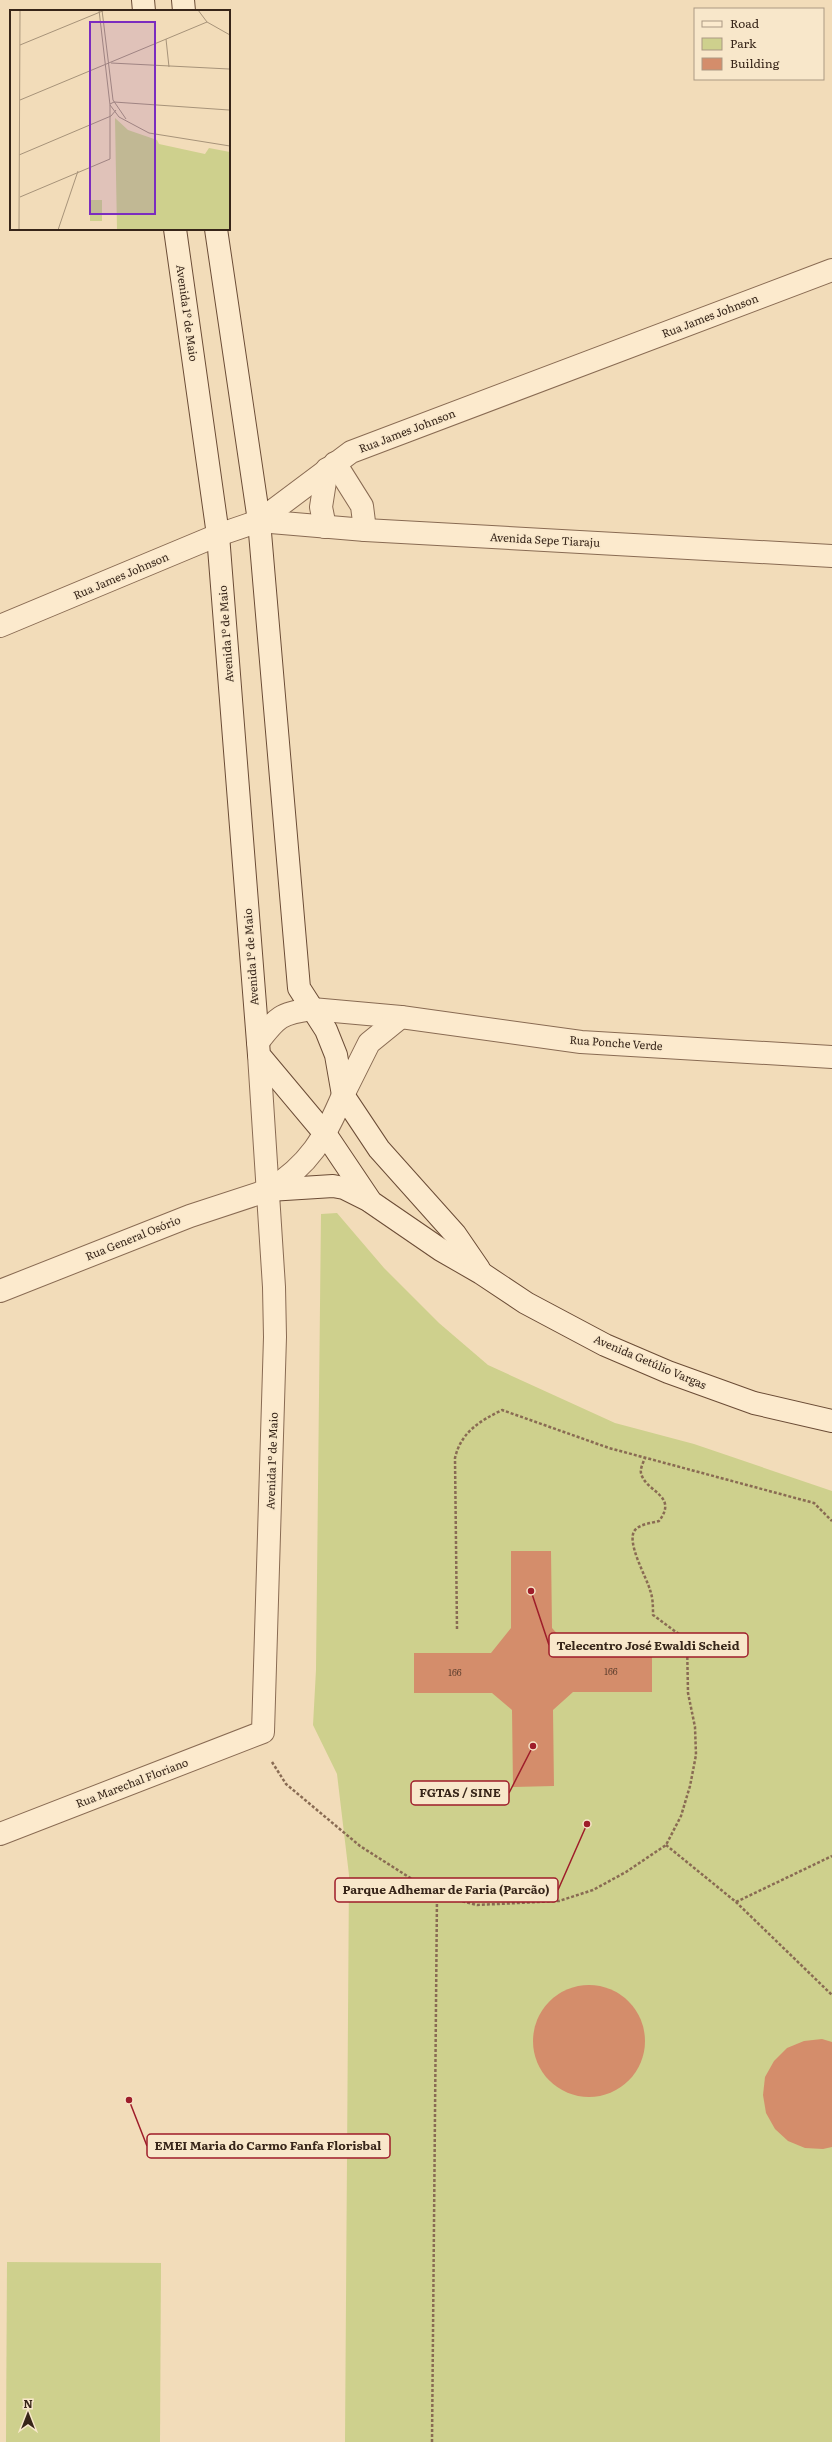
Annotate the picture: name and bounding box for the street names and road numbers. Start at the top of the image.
street label: Avenida 1º de Maio [173,263,203,362]
street label: Rua James Johnson [659,289,760,341]
street label: Rua James Johnson [356,404,457,456]
street label: Avenida Sepe Tiaraju [490,528,601,550]
street label: Rua James Johnson [70,548,171,602]
street label: Avenida 1º de Maio [214,585,236,683]
street label: Avenida 1º de Maio [239,908,261,1006]
street label: Rua Ponche Verde [569,1031,663,1053]
street label: Rua General Osório [83,1211,183,1263]
street label: Avenida Getúlio Vargas [592,1330,709,1392]
street label: Avenida 1º de Maio [261,1412,281,1510]
street label: Rua Marechal Floriano [73,1753,190,1811]

